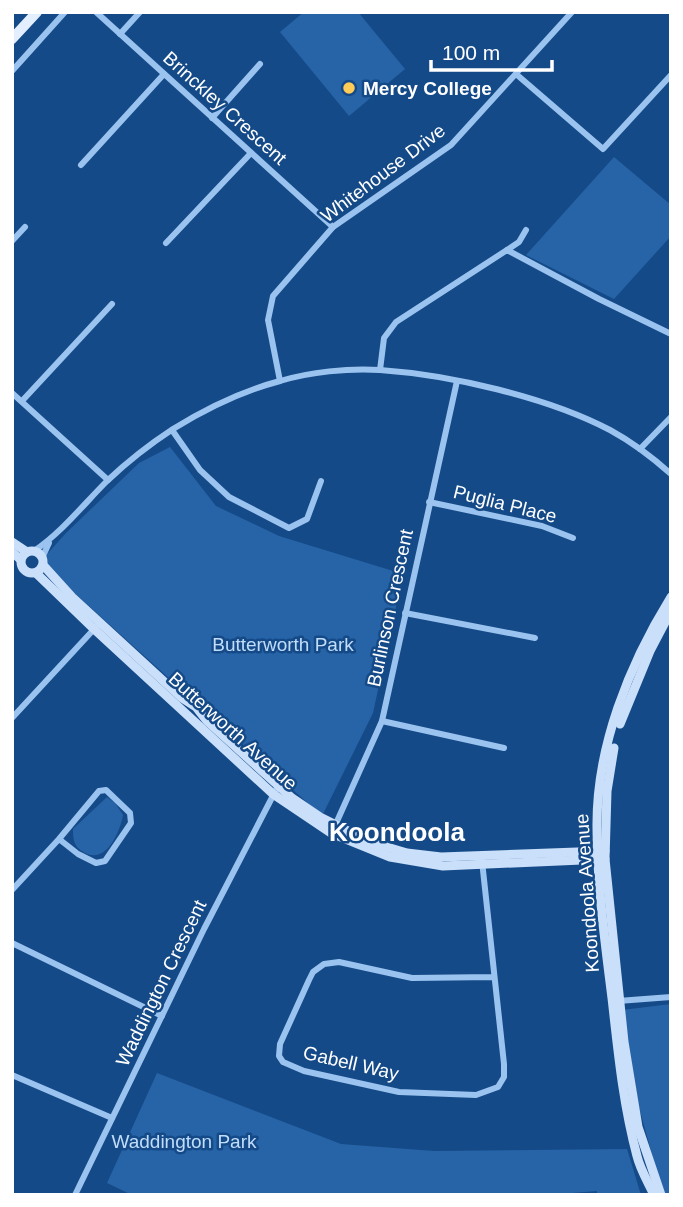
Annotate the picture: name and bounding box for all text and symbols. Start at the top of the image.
scale bar [431,28,552,72]
text: 100 m [442,41,500,64]
street label: Brinckley Crescent [159,47,291,169]
place label: Mercy College [363,78,492,99]
marker: Mercy College [341,80,357,96]
street label: Whitehouse Drive [317,119,449,227]
street label: Puglia Place [451,481,559,527]
street label: Burlinson Crescent [363,527,417,689]
park label: Butterworth Park [212,634,354,655]
street label: Butterworth Avenue [164,668,302,794]
street label: Koondoola Avenue [571,813,603,973]
district label: Koondoola [329,817,465,847]
street label: Waddington Crescent [112,896,211,1069]
street label: Gabell Way [301,1042,401,1084]
park label: Waddington Park [111,1131,257,1152]

